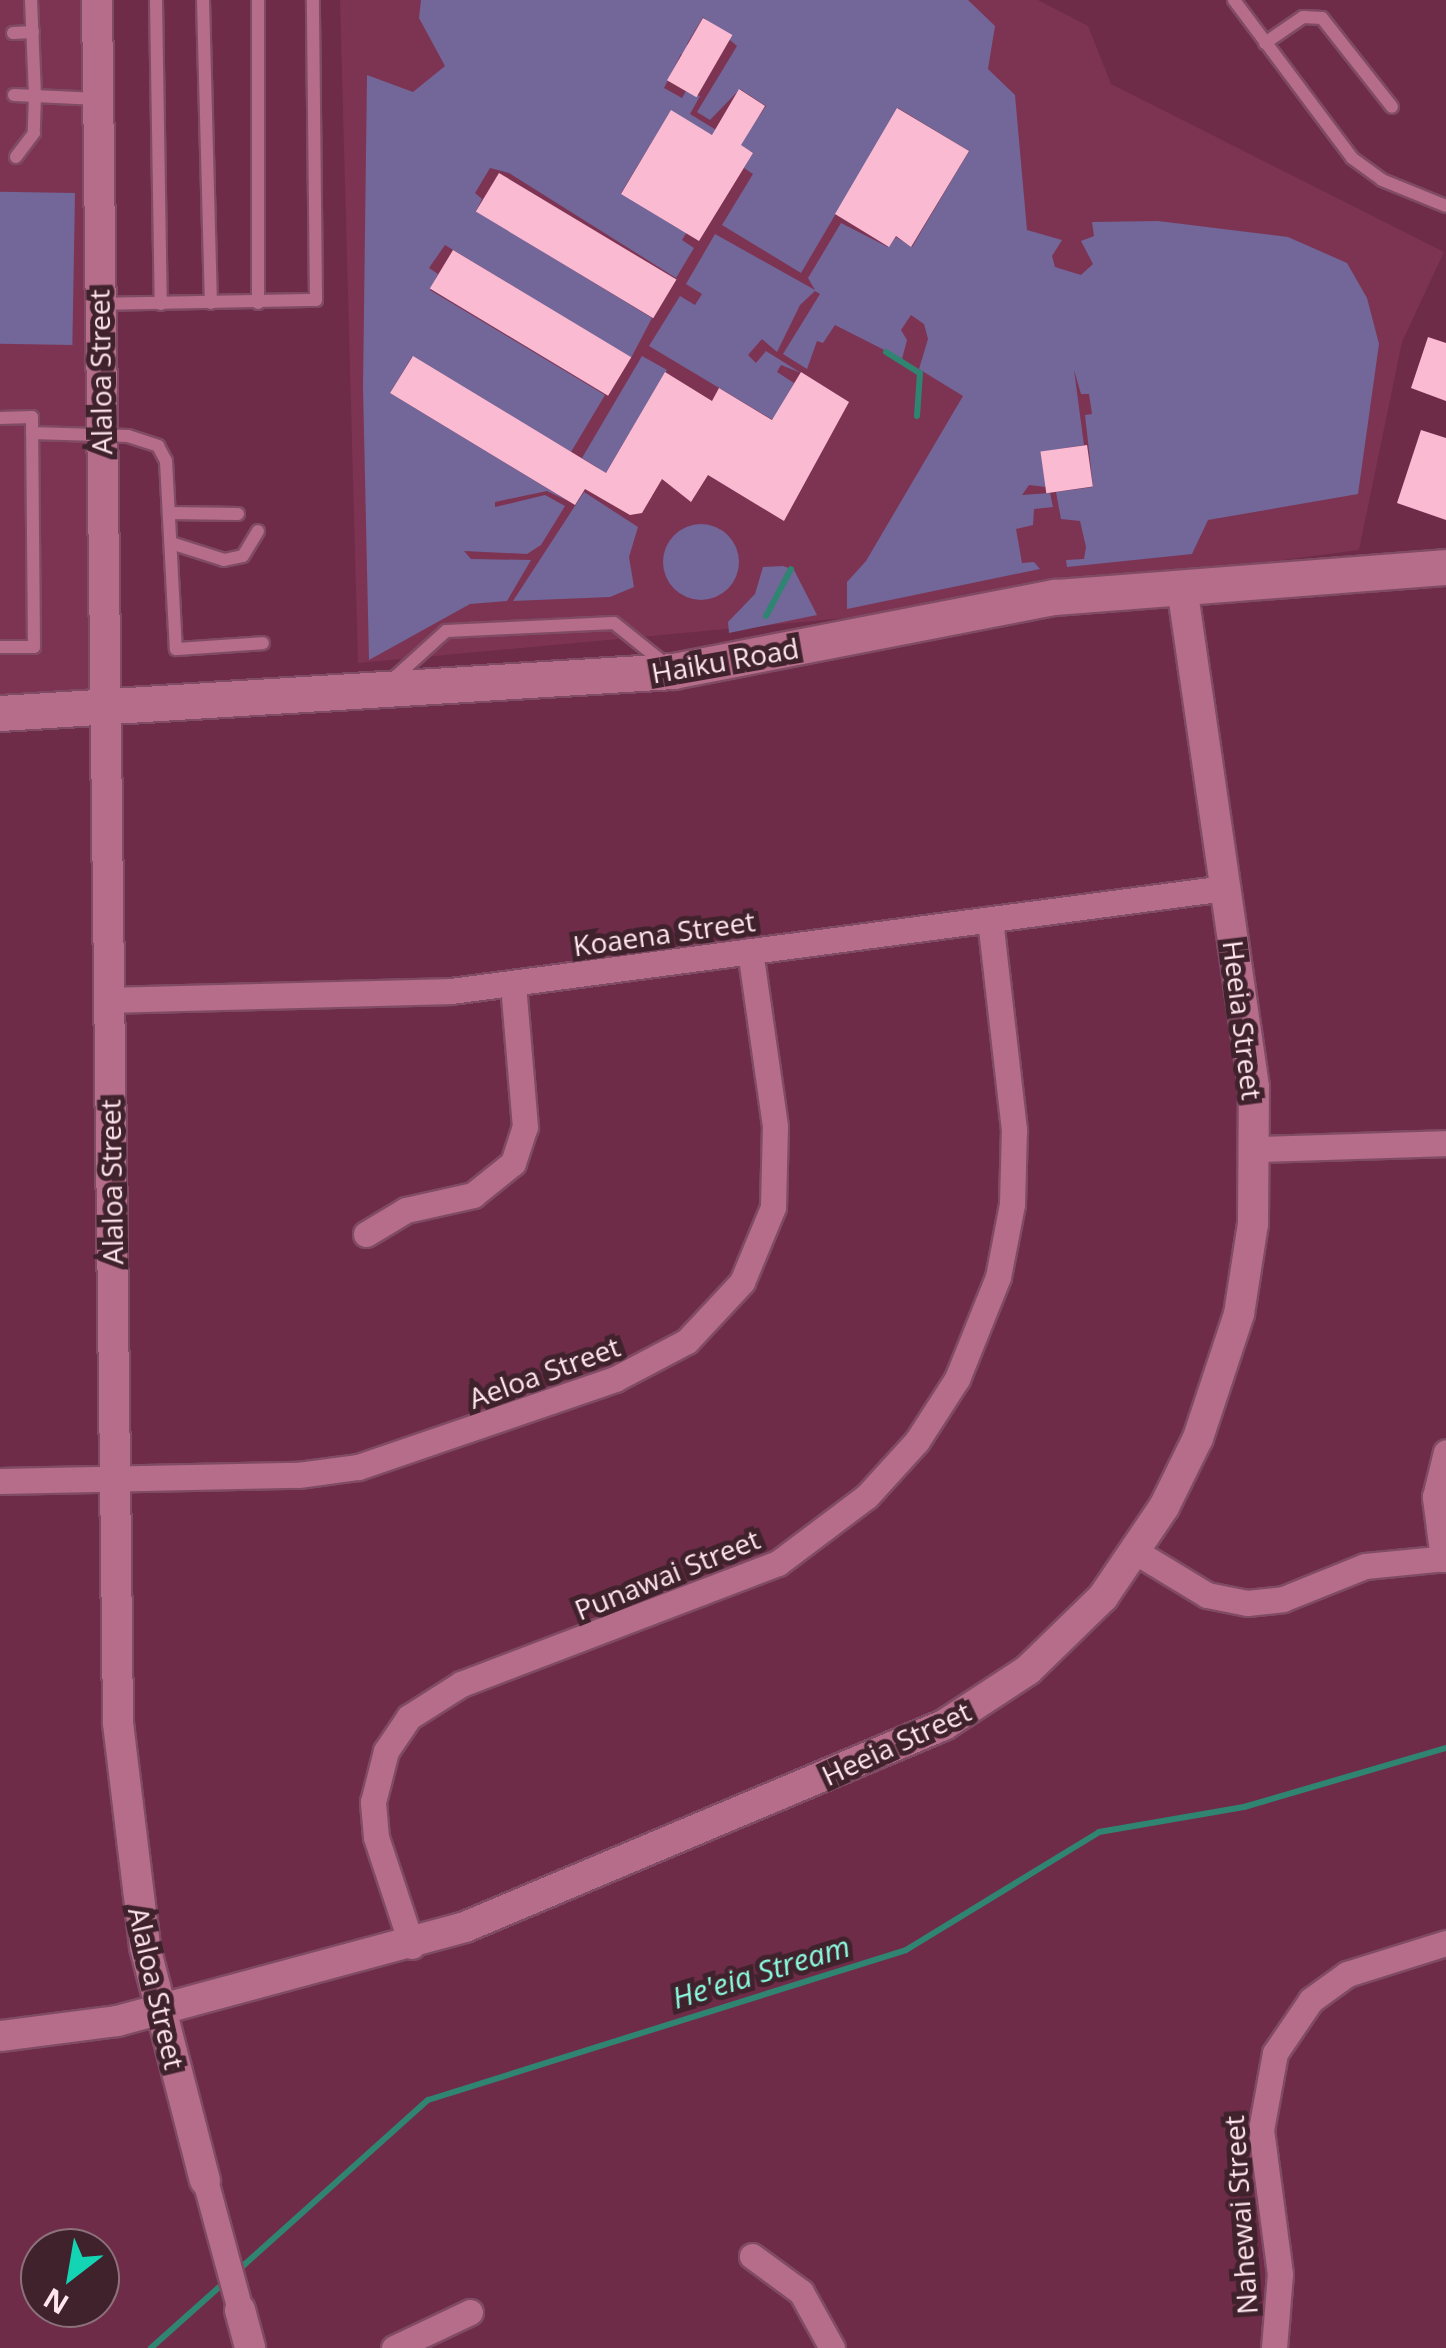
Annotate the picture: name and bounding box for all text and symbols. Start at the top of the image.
street label: Alaloa Street [82,289,118,455]
street label: Haiku Road [649,630,801,690]
street label: Koaena Street [571,904,757,962]
street label: Heeia Street [1217,938,1269,1102]
street label: Alaloa Street [93,1099,129,1265]
street label: Aeloa Street [464,1329,624,1415]
street label: Punawai Street [570,1522,764,1626]
street label: Heeia Street [816,1694,976,1792]
street label: Alaloa Street [122,1904,192,2072]
water label: He'eia Stream [668,1928,854,2016]
street label: Nahewai Street [1216,2114,1264,2316]
north arrow [20,2228,120,2328]
text: N [36,2280,75,2324]

